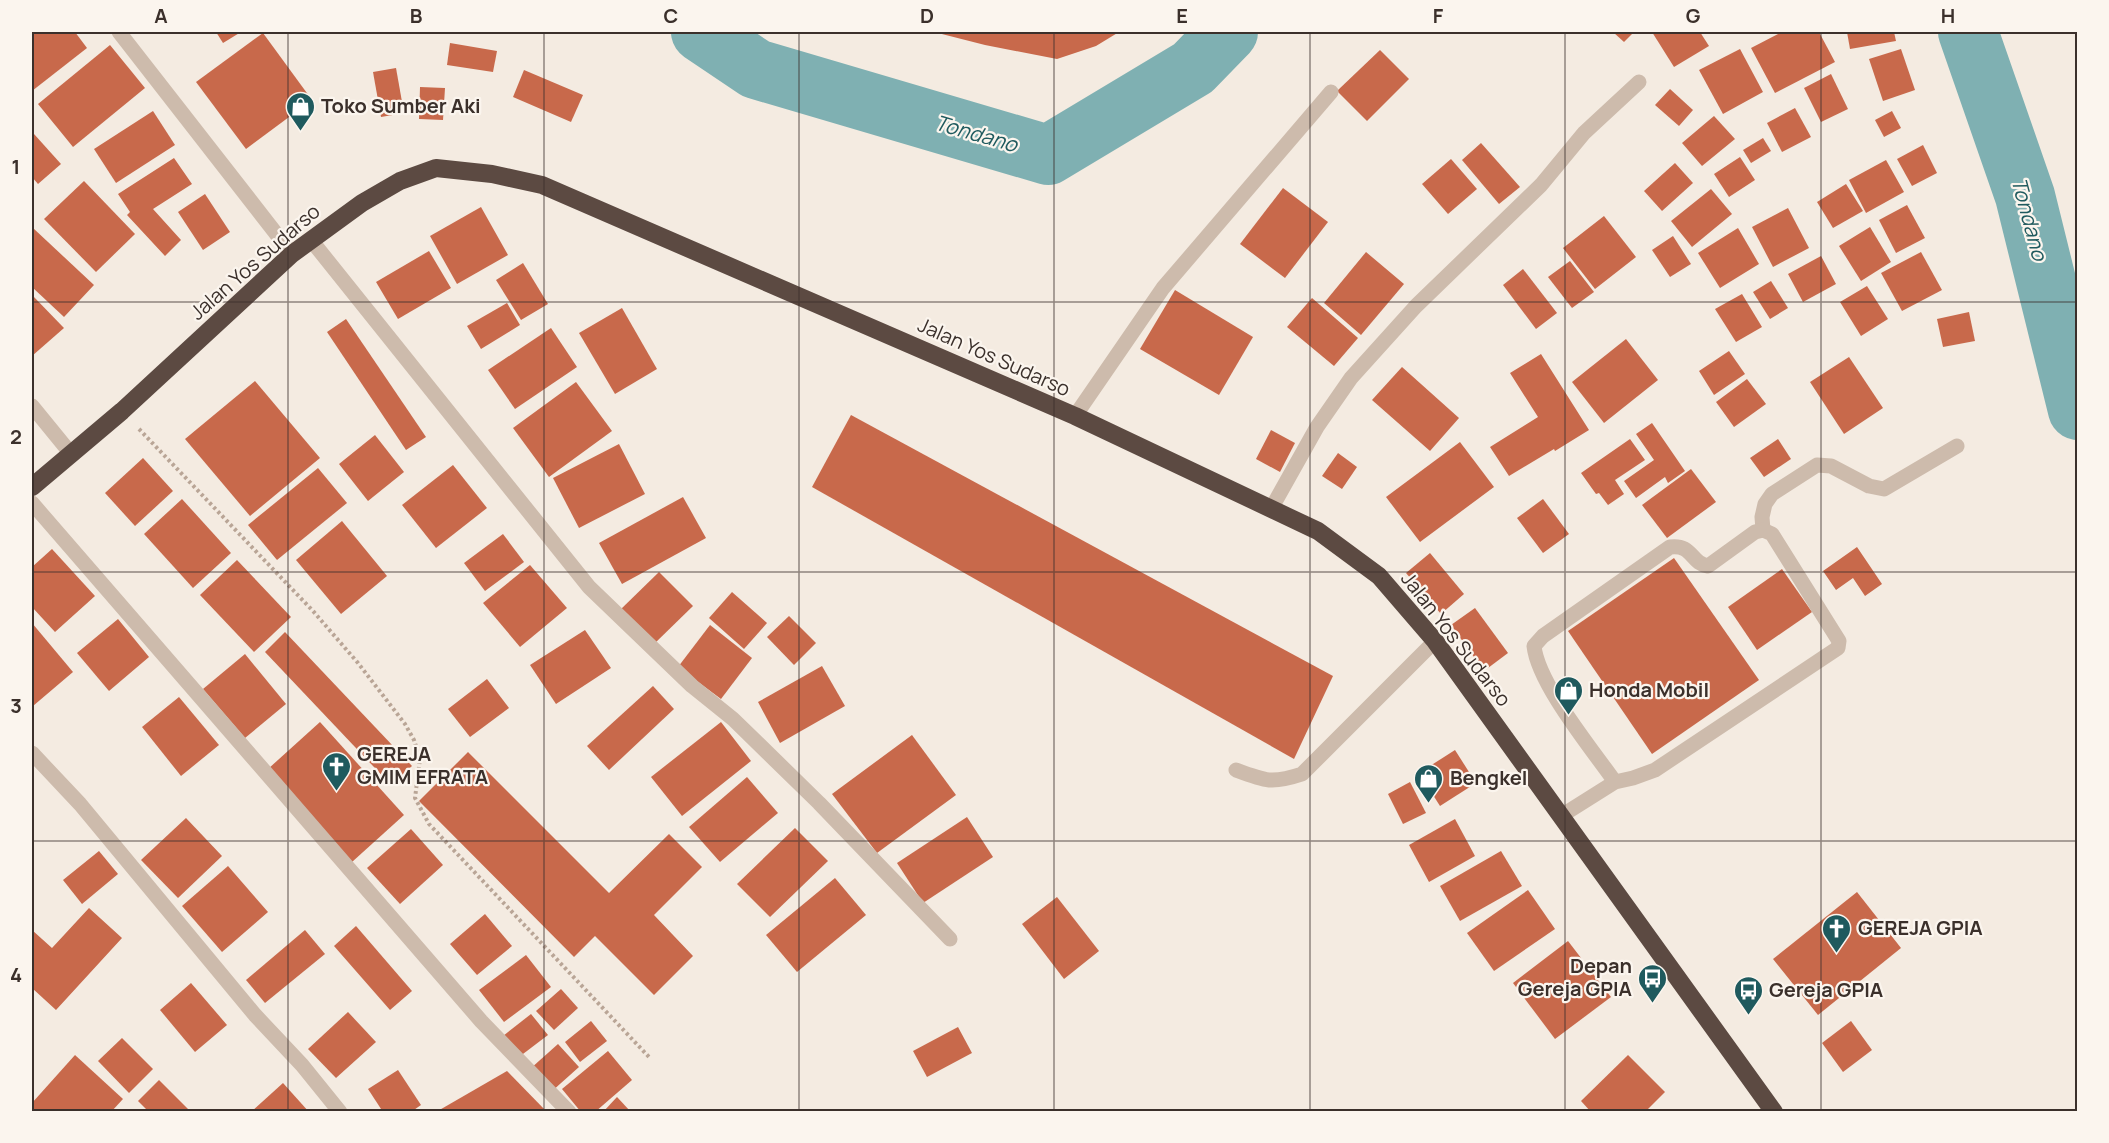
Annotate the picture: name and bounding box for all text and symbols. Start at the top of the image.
text: A [154,2,168,29]
text: B [410,2,423,29]
text: C [664,2,678,29]
text: D [920,2,934,29]
text: E [1176,2,1188,29]
text: F [1433,2,1444,29]
text: G [1686,2,1701,29]
text: H [1941,2,1955,29]
shop icon: Toko Sumber Aki [284,90,316,132]
place label: Toko Sumber Aki [321,92,481,119]
water label: Tondano [932,108,1022,159]
text: 1 [12,153,20,180]
water label: Tondano [2005,174,2055,265]
street label: Jalan Yos Sudarso [184,197,326,326]
street label: Jalan Yos Sudarso [914,311,1075,402]
text: 2 [10,423,22,450]
street label: Jalan Yos Sudarso [1395,566,1518,712]
shop icon: Honda Mobil [1552,674,1584,716]
place label: Honda Mobil [1589,676,1709,703]
text: 3 [10,692,22,719]
place label: GEREJA GMIM EFRATA [357,740,489,790]
church icon: GEREJA GMIM EFRATA [320,750,352,792]
shop icon: Bengkel [1413,762,1445,804]
place label: Bengkel [1450,764,1527,791]
church icon: GEREJA GPIA [1821,912,1853,954]
place label: GEREJA GPIA [1858,914,1983,941]
place label: Depan Gereja GPIA [1518,952,1633,1002]
text: 4 [10,961,22,988]
bus stop icon: Depan Gereja GPIA [1637,962,1669,1004]
bus stop icon: Gereja GPIA [1732,974,1764,1016]
place label: Gereja GPIA [1769,976,1884,1003]

